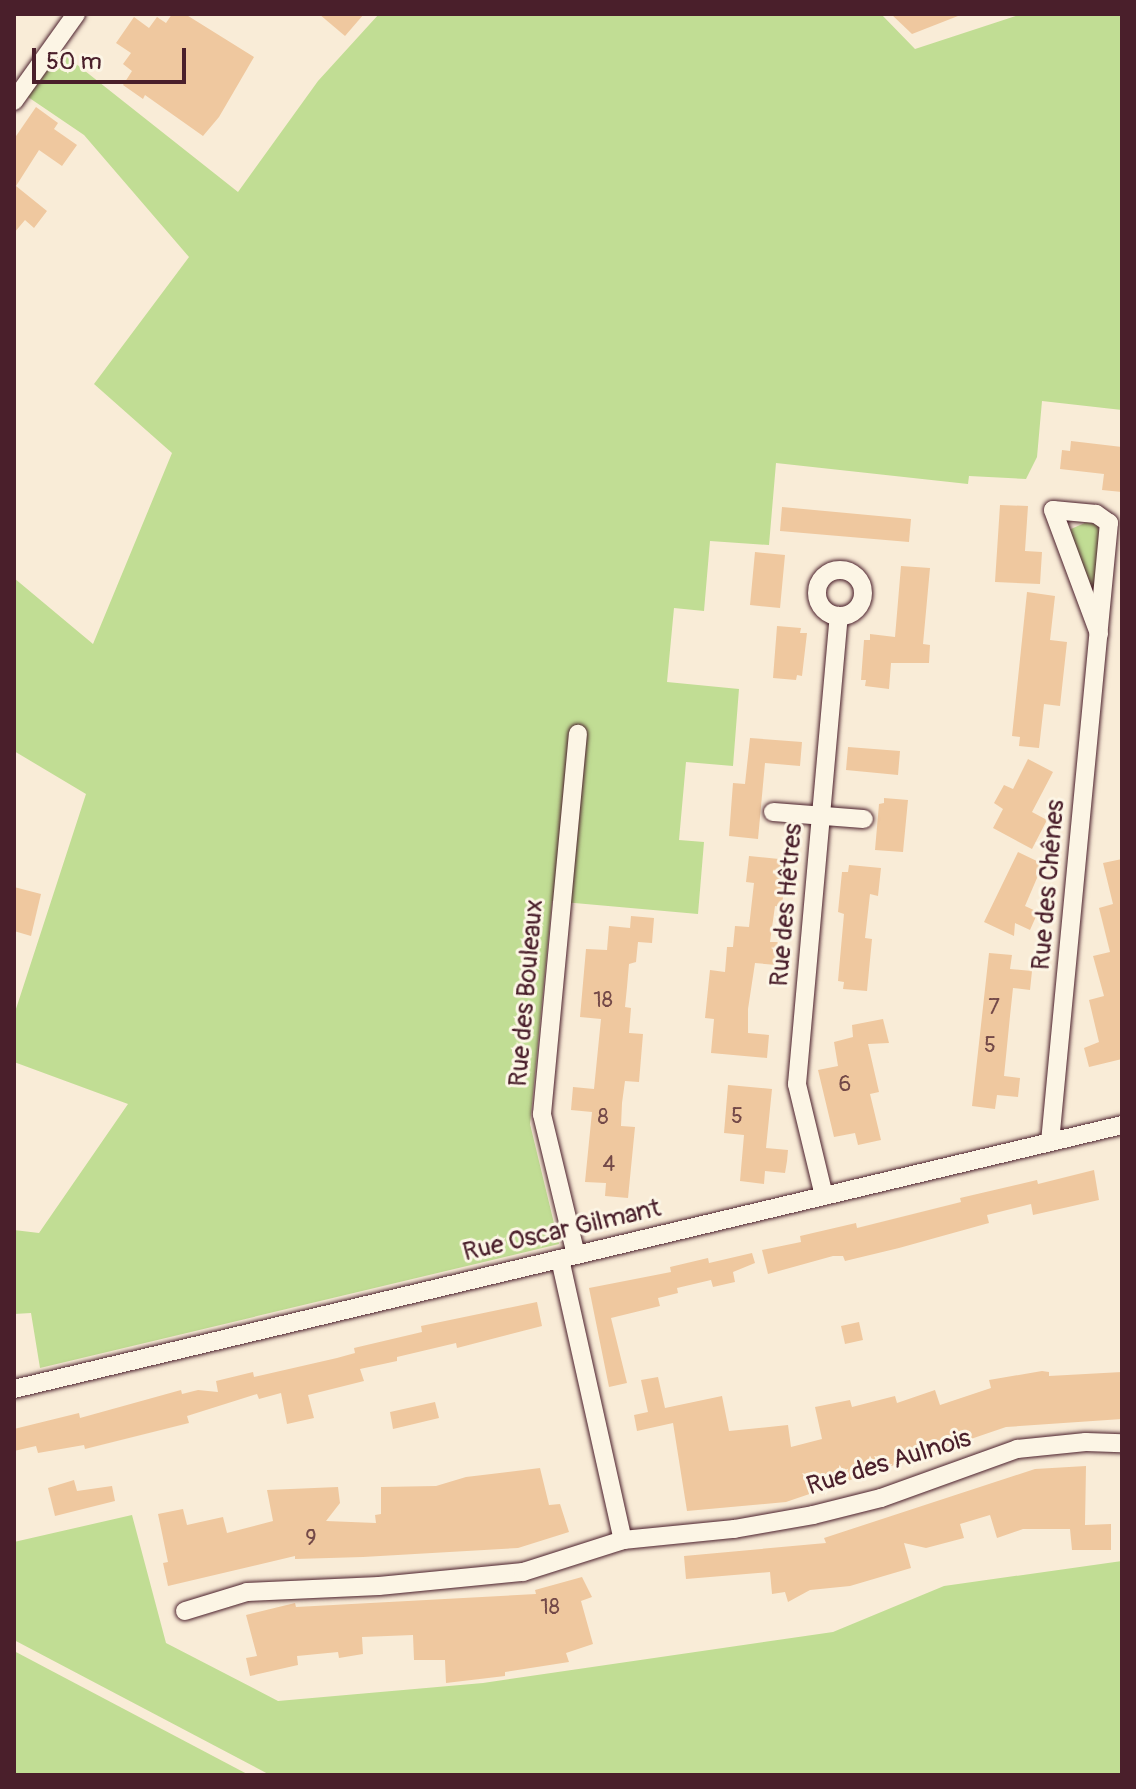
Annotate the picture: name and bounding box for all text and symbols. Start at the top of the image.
scale bar [36,32,190,82]
text: 50 m [46,47,102,76]
street label: Rue des Chênes [1026,799,1072,971]
street label: Rue des Hêtres [764,822,810,988]
street label: Rue des Bouleaux [503,898,551,1088]
house number: 18 [593,988,613,1014]
house number: 7 [988,995,1000,1021]
house number: 5 [984,1033,996,1059]
house number: 6 [839,1072,851,1098]
house number: 5 [731,1104,743,1130]
house number: 8 [597,1105,609,1131]
house number: 4 [603,1152,615,1178]
street label: Rue Oscar Gilmant [460,1193,664,1269]
street label: Rue des Aulnois [803,1423,975,1503]
house number: 9 [305,1526,317,1552]
house number: 18 [540,1595,560,1621]

